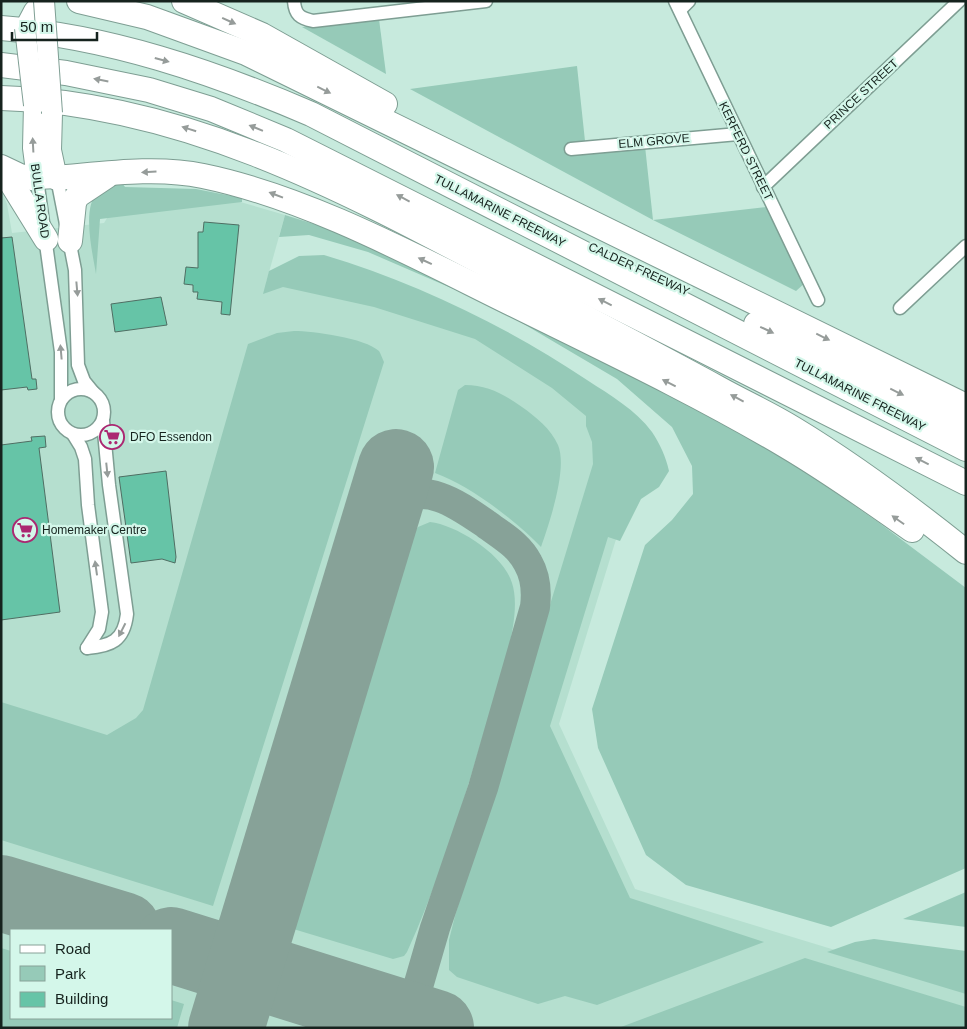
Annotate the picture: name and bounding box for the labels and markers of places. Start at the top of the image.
supermarket icon: DFO Essendon [99,424,125,450]
place label: DFO Essendon [130,430,212,444]
supermarket icon: Homemaker Centre [12,517,38,543]
place label: Homemaker Centre [42,523,147,537]

